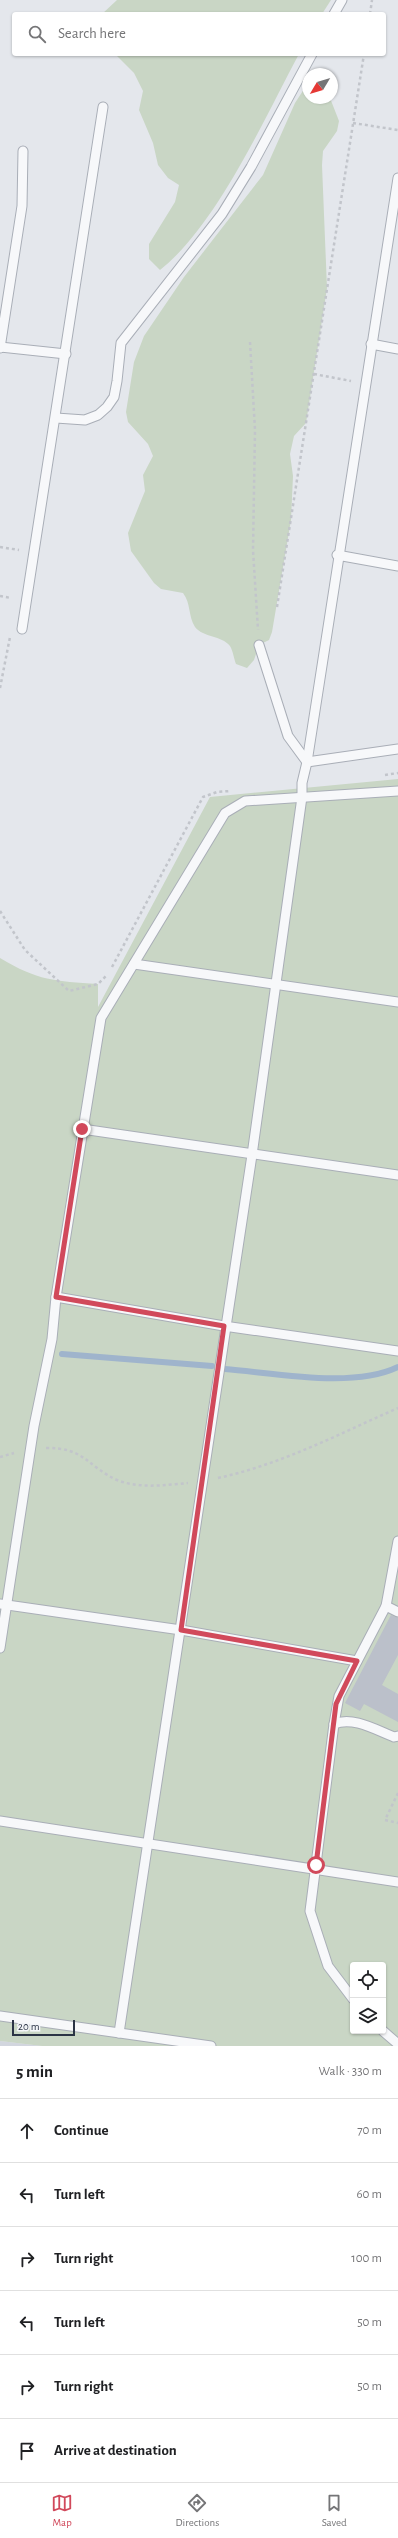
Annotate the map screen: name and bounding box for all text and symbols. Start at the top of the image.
search box [12,12,386,56]
icon: search [26,23,48,45]
text: Search here [58,26,126,41]
north arrow [302,68,338,104]
route end [73,1120,91,1138]
route start [307,1856,325,1874]
map controls [350,1962,386,2034]
button: locate [350,1962,386,1998]
button: layers [350,1998,386,2034]
scale bar [12,2018,75,2037]
text: 20 m [18,2021,39,2032]
text: 5 min [16,2063,53,2080]
text: Walk · 330 m [319,2065,382,2078]
icon: ahead [16,2120,38,2142]
text: Continue [54,2123,109,2138]
text: 70 m [357,2124,382,2137]
icon: left [16,2184,38,2206]
text: Turn left [54,2187,105,2202]
text: 60 m [356,2188,382,2201]
icon: right [16,2248,38,2270]
text: Turn right [54,2251,113,2266]
text: 100 m [351,2252,382,2265]
icon: left [16,2312,38,2334]
text: Turn left [54,2315,105,2330]
text: 50 m [357,2316,382,2329]
icon: right [16,2376,38,2398]
text: Turn right [54,2379,113,2394]
text: 50 m [357,2380,382,2393]
icon: arrive [16,2440,38,2462]
text: Arrive at destination [54,2443,177,2458]
tab: Map [51,2492,73,2529]
tab: Directions [175,2492,219,2529]
tab: Saved [322,2492,347,2529]

